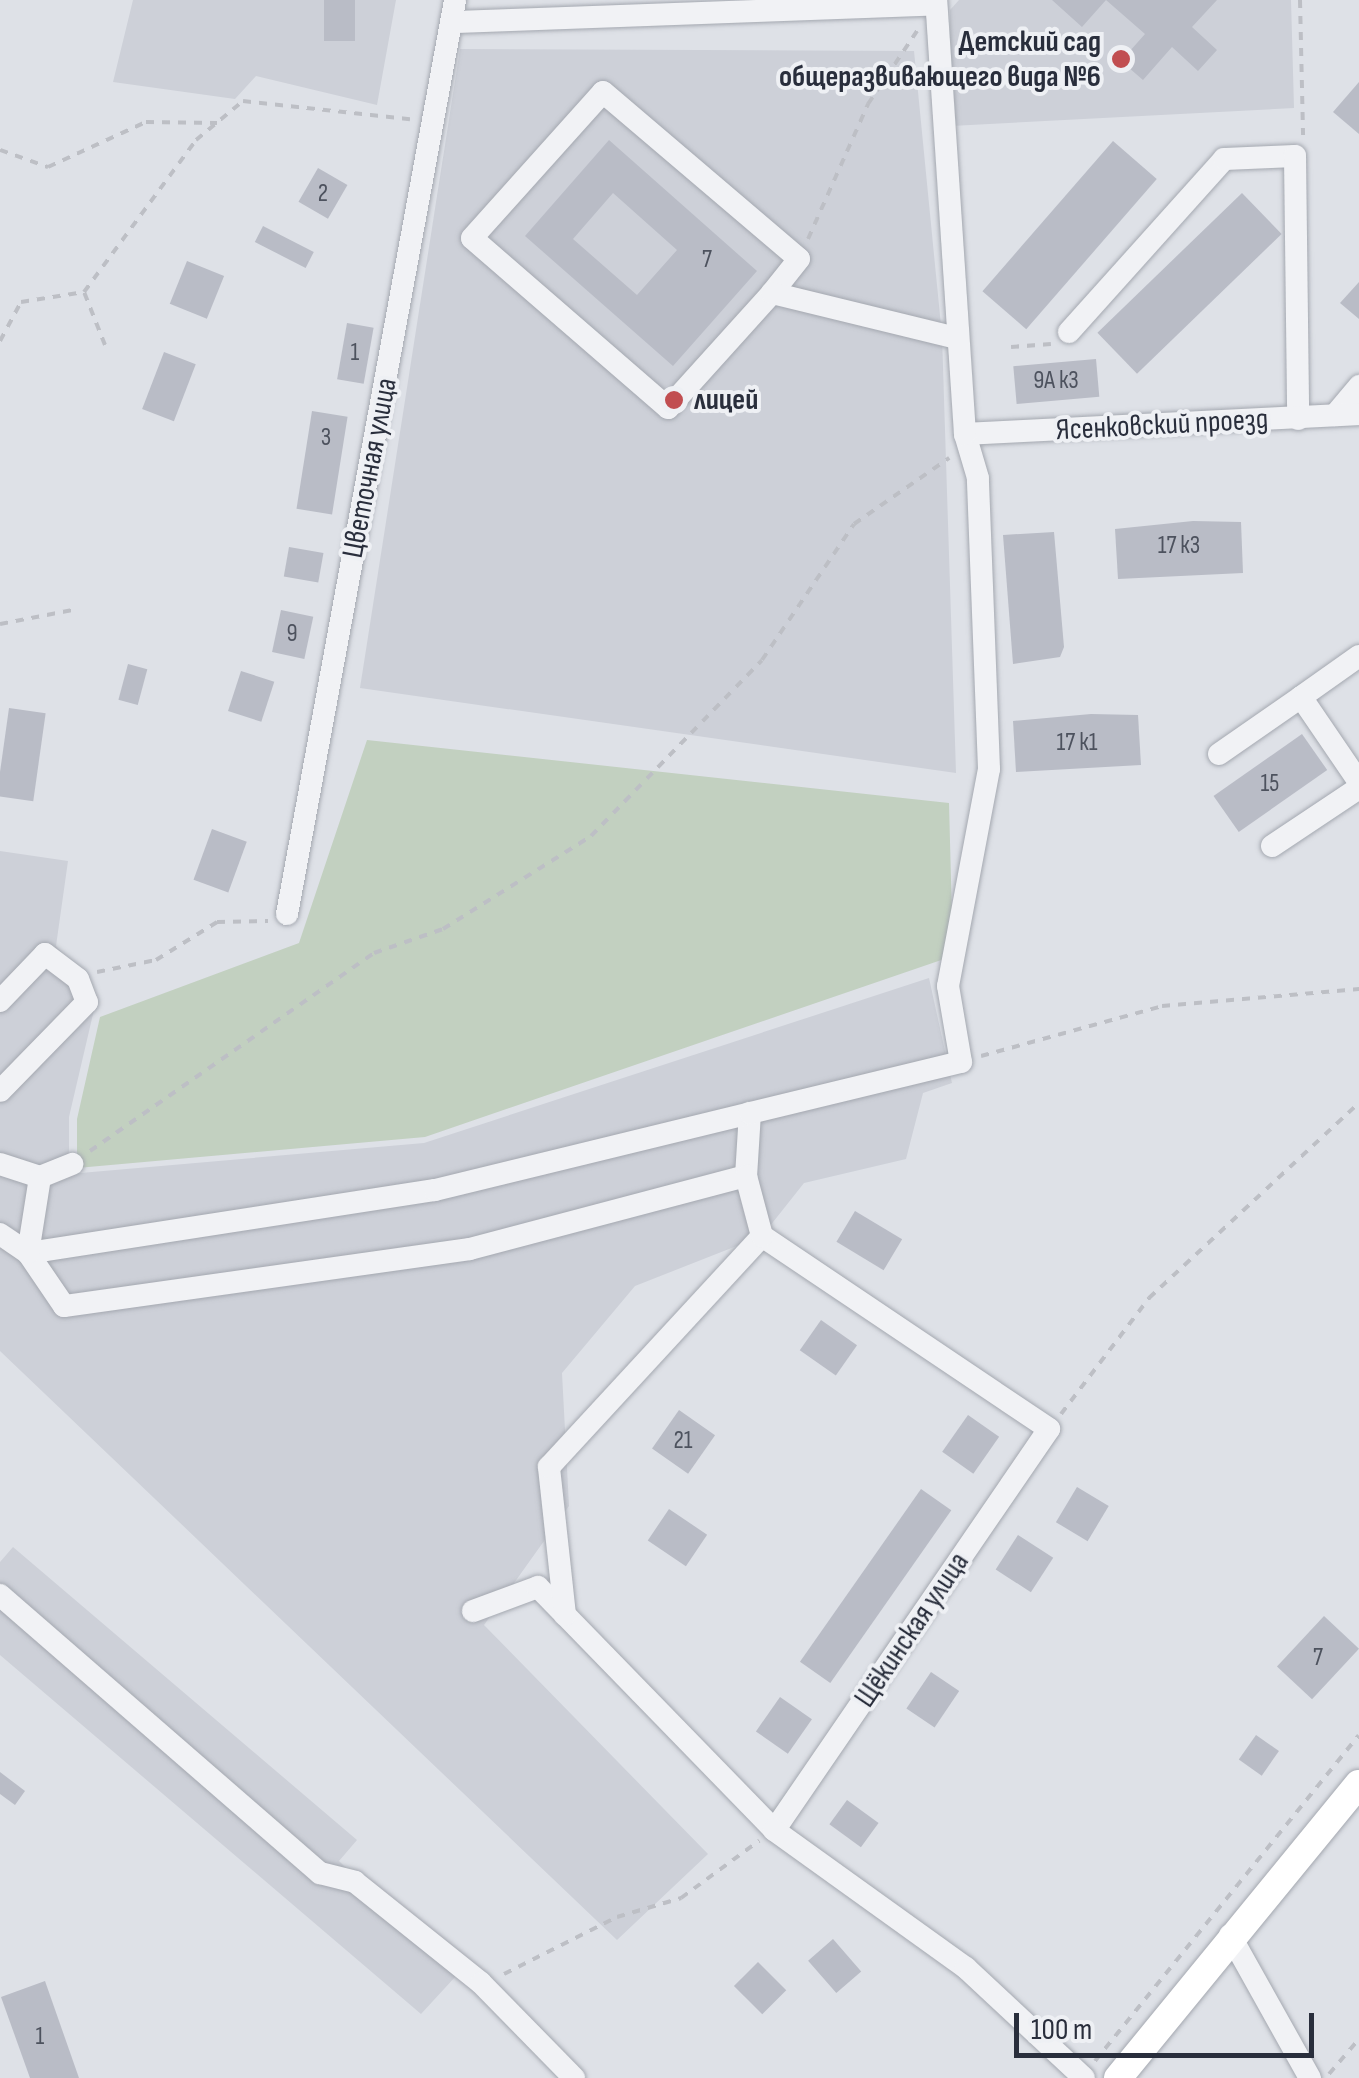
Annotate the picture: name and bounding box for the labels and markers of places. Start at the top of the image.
place label: Детский сад общеразвивающего вида №6 [779,24,1101,94]
marker: Детский сад общеразвивающего вида №6 [1110,48,1132,70]
place label: лицей [694,382,758,418]
marker: лицей [663,389,685,411]

